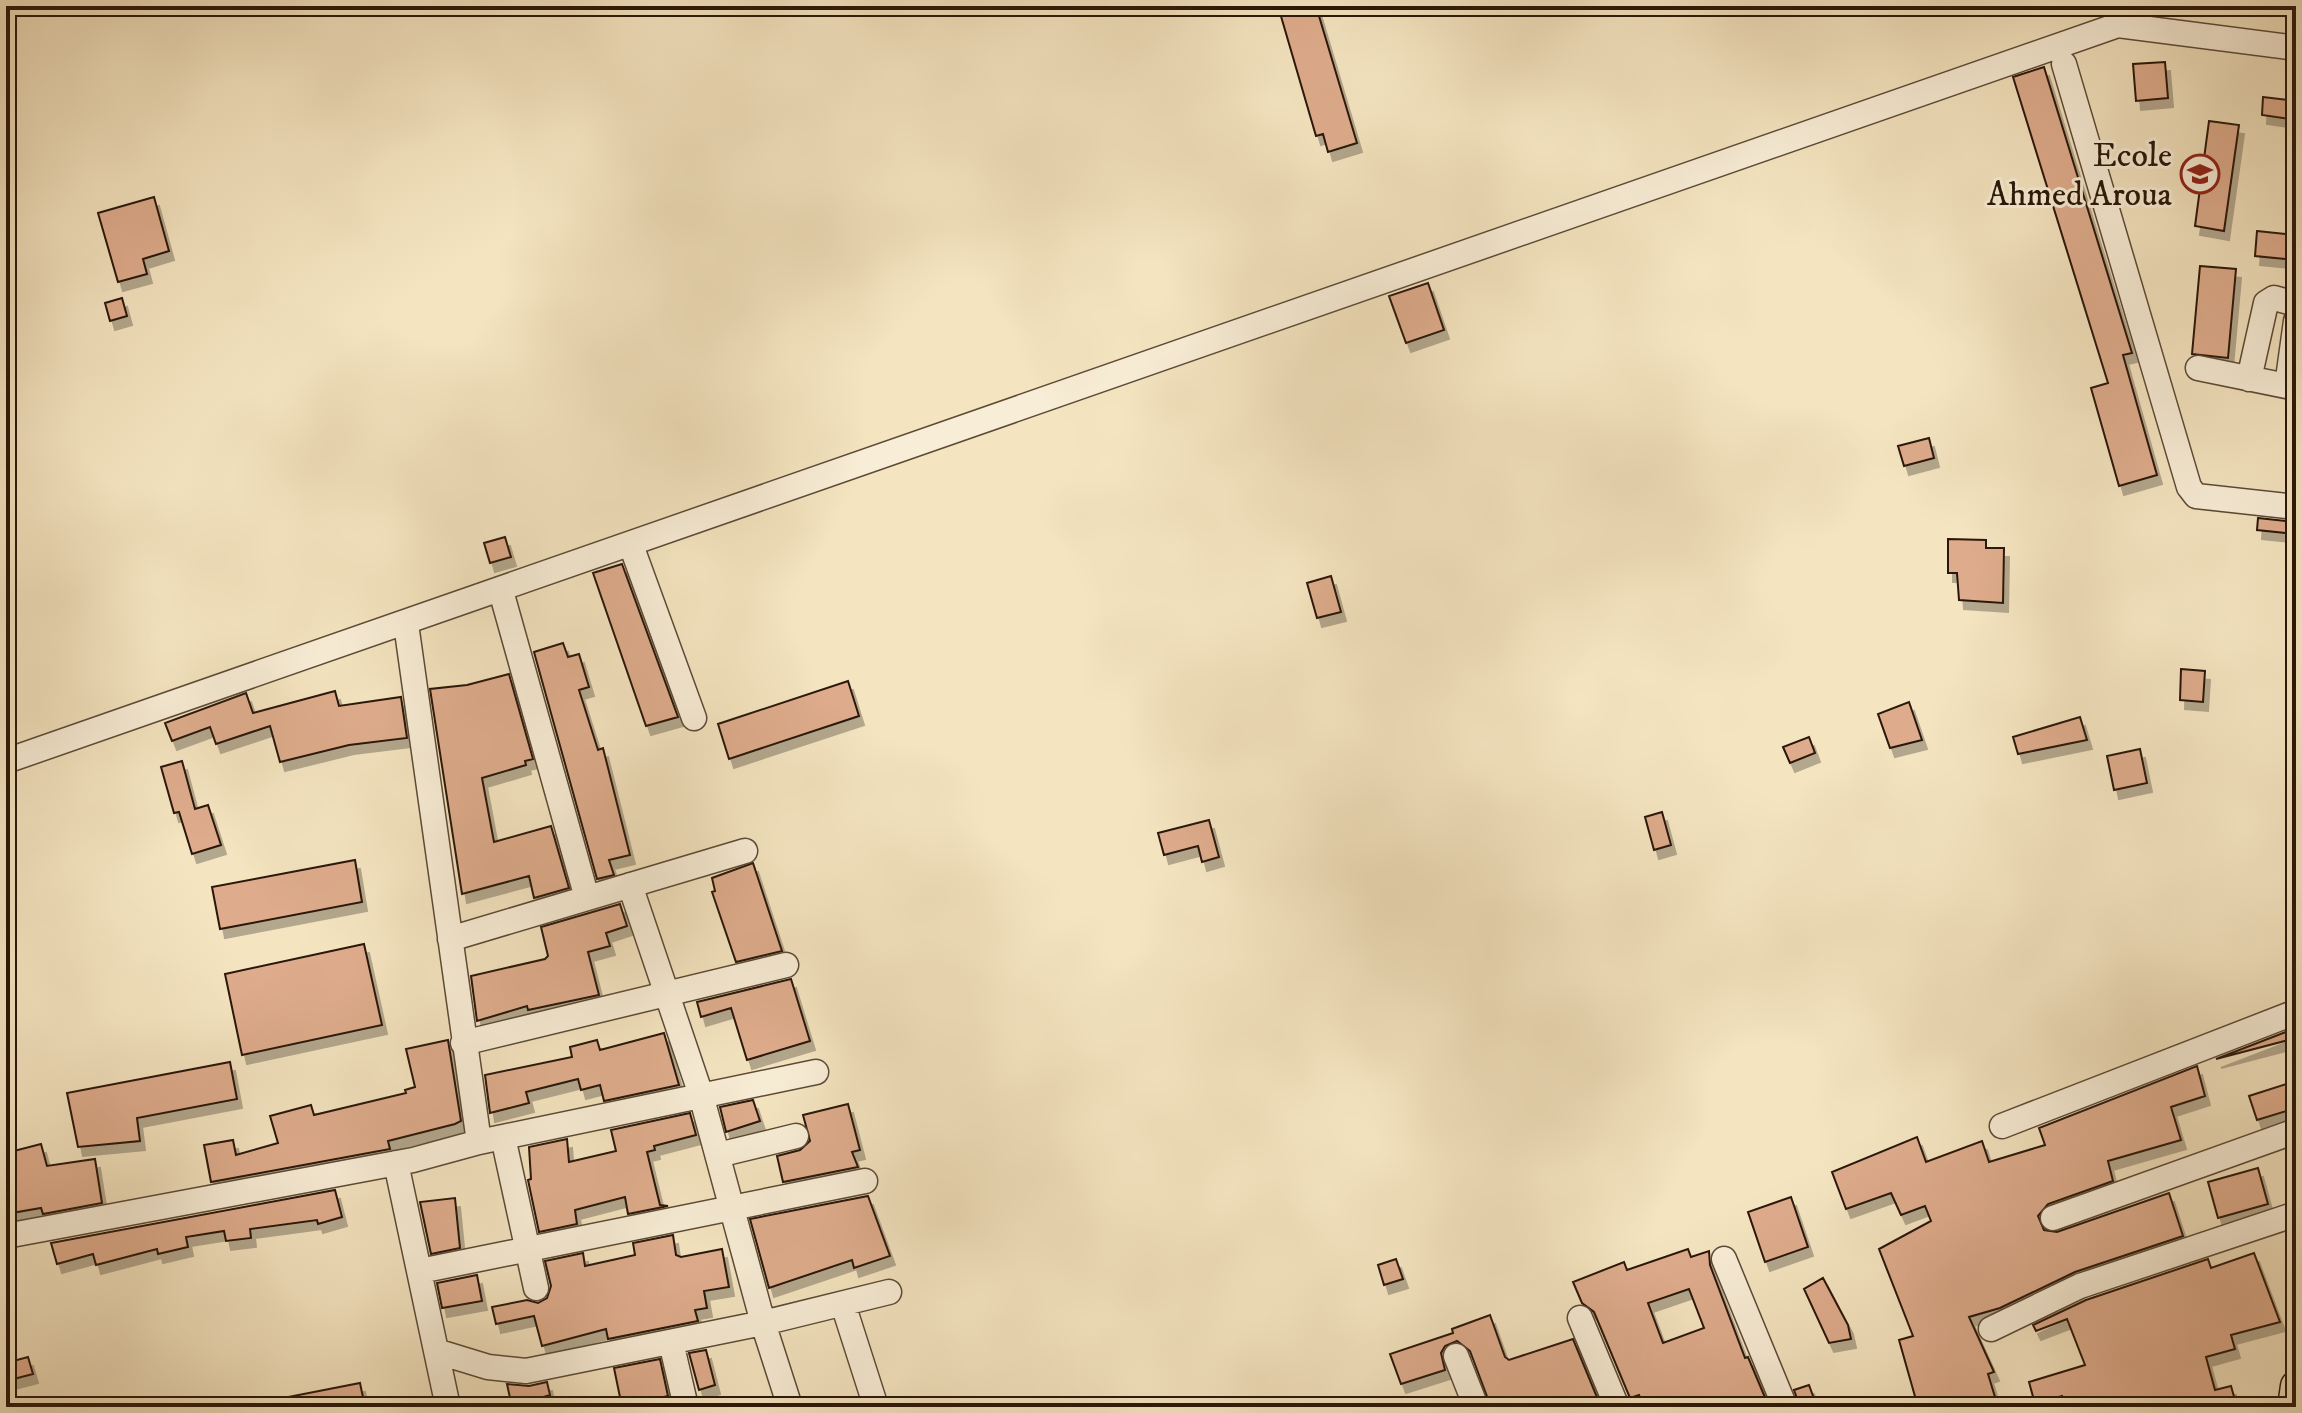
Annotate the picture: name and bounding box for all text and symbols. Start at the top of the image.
place label: Ecole Ahmed Aroua [1987,135,2173,216]
school or university icon: Ecole Ahmed Aroua [2179,153,2221,195]

